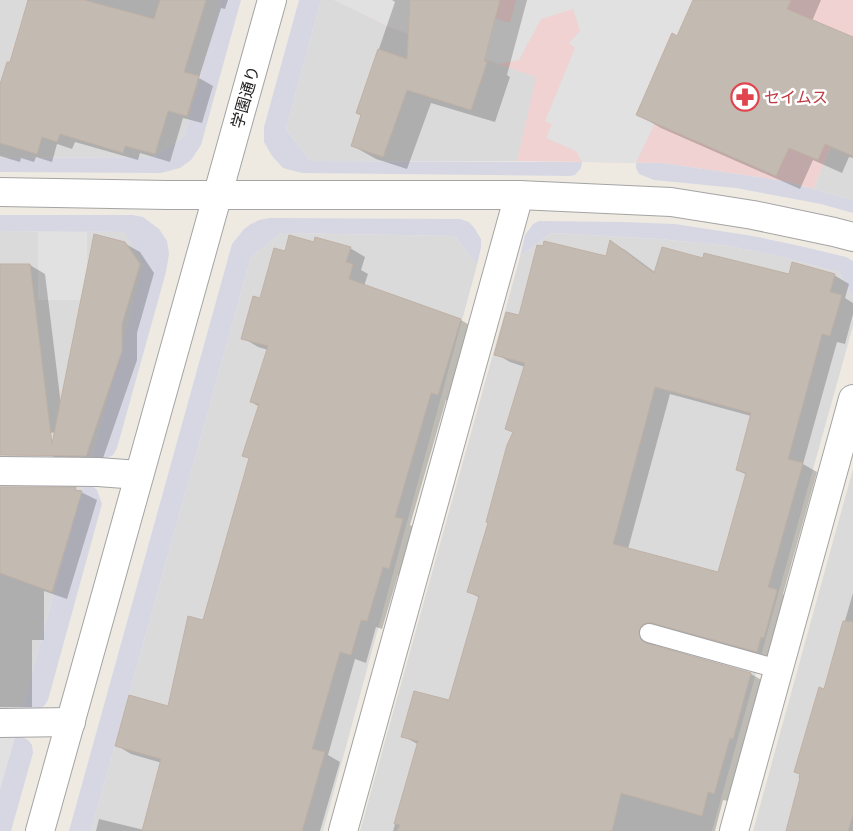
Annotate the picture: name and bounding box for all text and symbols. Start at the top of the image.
street label: 学園通り [227,63,263,131]
pharmacy icon: セイムス [730,82,760,112]
place label: セイムス [764,87,828,107]

